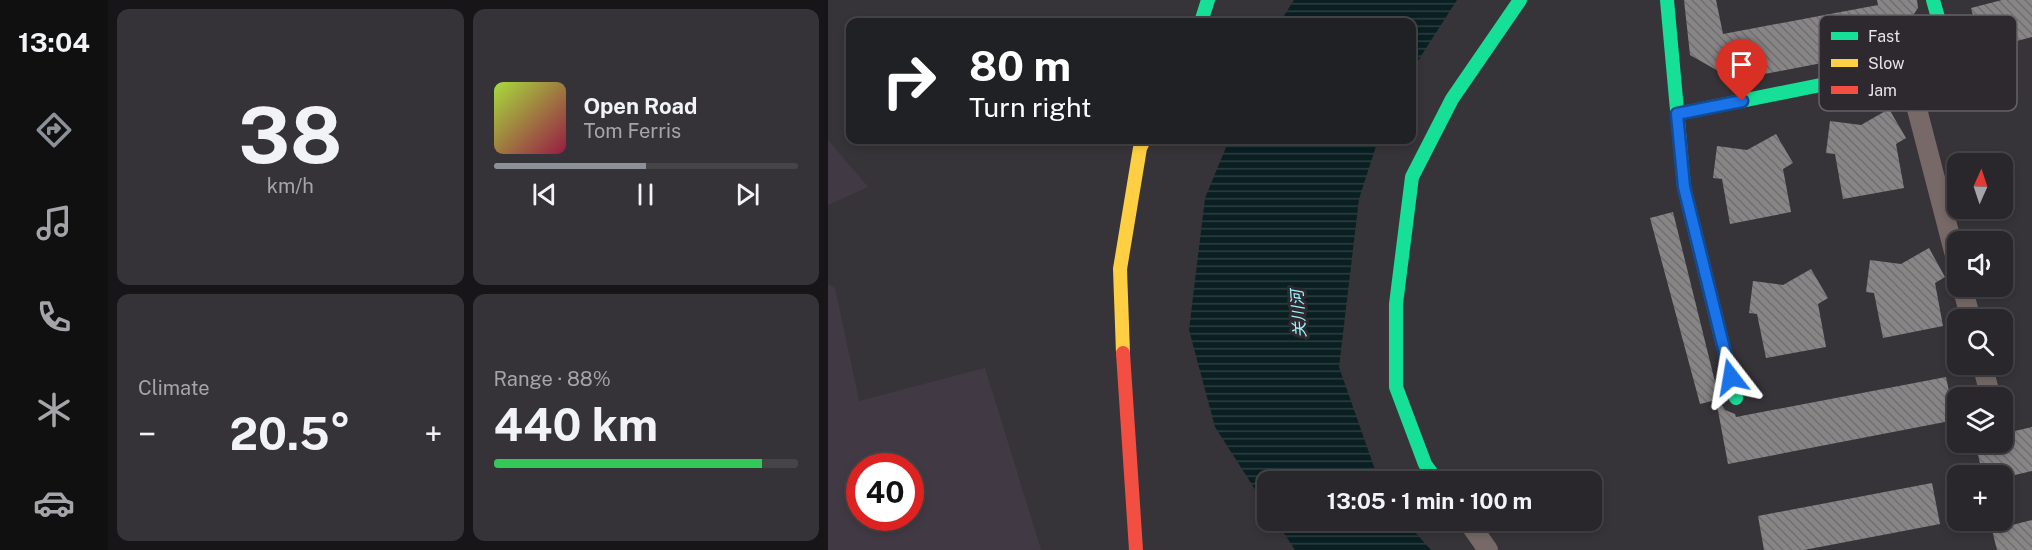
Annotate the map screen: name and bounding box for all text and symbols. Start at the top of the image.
legend [1819,15,2017,111]
text: 13:04 [18,26,90,58]
text: Fast [1868,27,1900,46]
pin [1716,39,1767,101]
text: 80 m [969,41,1071,90]
icon: right [870,42,948,120]
icon: arrive [1725,48,1758,81]
text: Slow [1868,54,1905,73]
text: Jam [1868,81,1897,100]
text: 38 [238,89,342,181]
text: Turn right [969,91,1092,123]
text: Open Road [584,93,697,119]
icon: directions [33,109,75,151]
text: Tom Ferris [584,119,681,143]
north arrow [1947,153,2013,219]
map controls [1947,153,2013,531]
text: km/h [267,174,314,198]
icon: previous [528,178,561,211]
icon: pause [629,178,662,211]
icon: next [731,178,764,211]
icon: music [33,202,75,244]
button: sound [1947,231,2013,297]
water label: 关川河 [1287,286,1310,339]
icon: phone [33,296,75,338]
button: search [1947,309,2013,375]
position arrow [1699,345,1763,409]
text: Range · 88% [494,367,611,391]
text: Climate [138,376,210,400]
button: layers [1947,387,2013,453]
icon: climate [33,389,75,431]
text: 440 km [494,398,658,451]
text: 20.5° [230,407,351,460]
text: − [138,415,156,453]
text: + [424,415,442,453]
speed limit sign: 40 [846,453,924,531]
button: + [1947,465,2013,531]
icon: car [33,482,75,524]
text: 13:05 · 1 min · 100 m [1327,488,1532,514]

